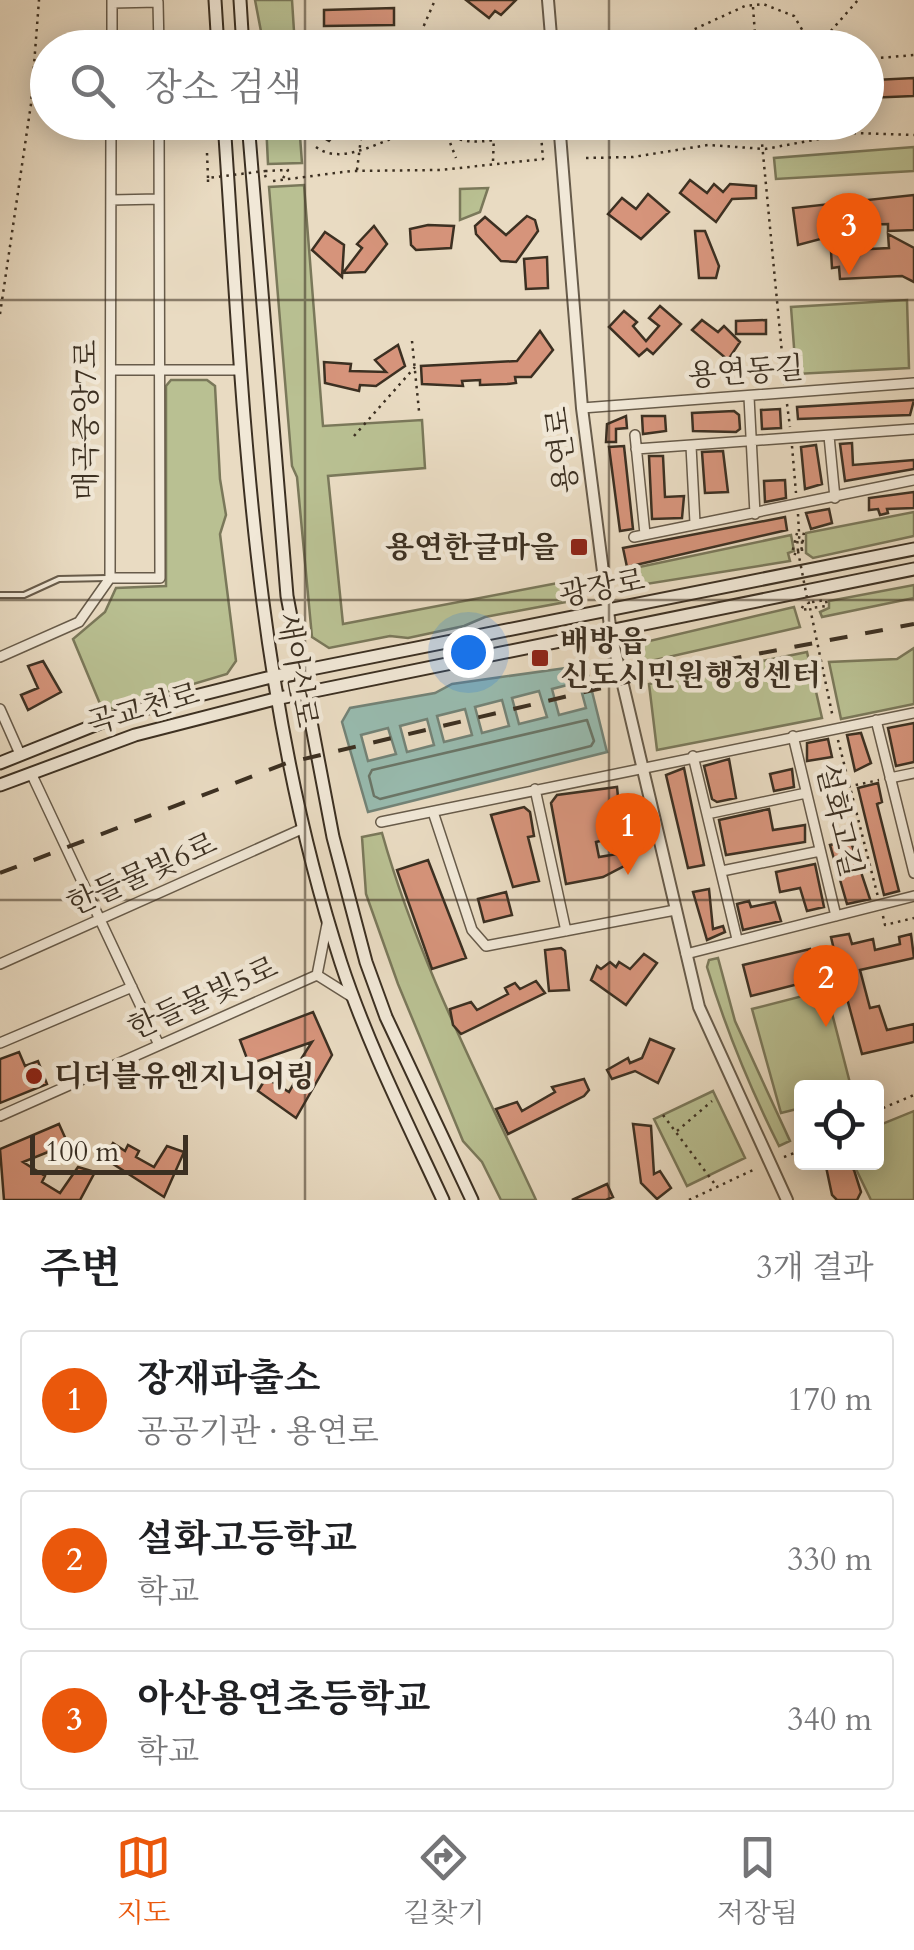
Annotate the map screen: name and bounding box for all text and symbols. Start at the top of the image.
search box [30,30,884,140]
icon: search [65,58,120,113]
text: 장소 검색 [145,62,302,114]
pin: 3 [816,192,882,275]
street label: 매곡중앙7로 [66,340,107,500]
street label: 용연동길 [687,348,805,396]
street label: 용연로 [536,404,588,496]
place label: 용연한글마을 [385,527,559,568]
marker: 용연한글마을 [568,536,590,558]
street label: 광장로 [555,560,649,616]
street label: 새아산로 [267,609,327,731]
place label: 배방읍 신도시민원행정센터 [560,621,821,696]
your location [443,627,494,678]
marker: 배방읍 신도시민원행정센터 [529,647,551,669]
street label: 곡교천로 [82,673,204,745]
street label: 설화고길 [806,759,872,881]
pin: 1 [596,792,660,875]
street label: 한들물빛6로 [60,823,224,925]
pin: 2 [794,944,858,1027]
street label: 한들물빛5로 [121,947,285,1049]
place label: 디더블유엔지니어링 [54,1056,315,1097]
marker: 디더블유엔지니어링 [23,1065,45,1087]
map controls [794,1080,884,1170]
button: locate [794,1080,884,1170]
scale bar [30,1130,188,1174]
text: 100 m [45,1133,119,1171]
text: 주변 [40,1240,121,1297]
text: 3개 결과 [756,1246,874,1290]
text: 장재파출소 [137,1353,321,1405]
text: 1 [66,1378,83,1422]
text: 170 m [787,1378,872,1422]
text: 공공기관 · 용연로 [137,1410,379,1454]
text: 설화고등학교 [137,1513,357,1565]
text: 2 [66,1538,83,1582]
text: 330 m [787,1538,872,1582]
text: 학교 [137,1570,199,1614]
text: 아산용연초등학교 [137,1673,431,1725]
text: 3 [66,1698,83,1742]
text: 340 m [787,1698,872,1742]
text: 학교 [137,1730,199,1774]
tab: 지도 [116,1830,171,1932]
tab: 길찾기 [403,1830,484,1932]
tab: 저장됨 [717,1830,798,1932]

